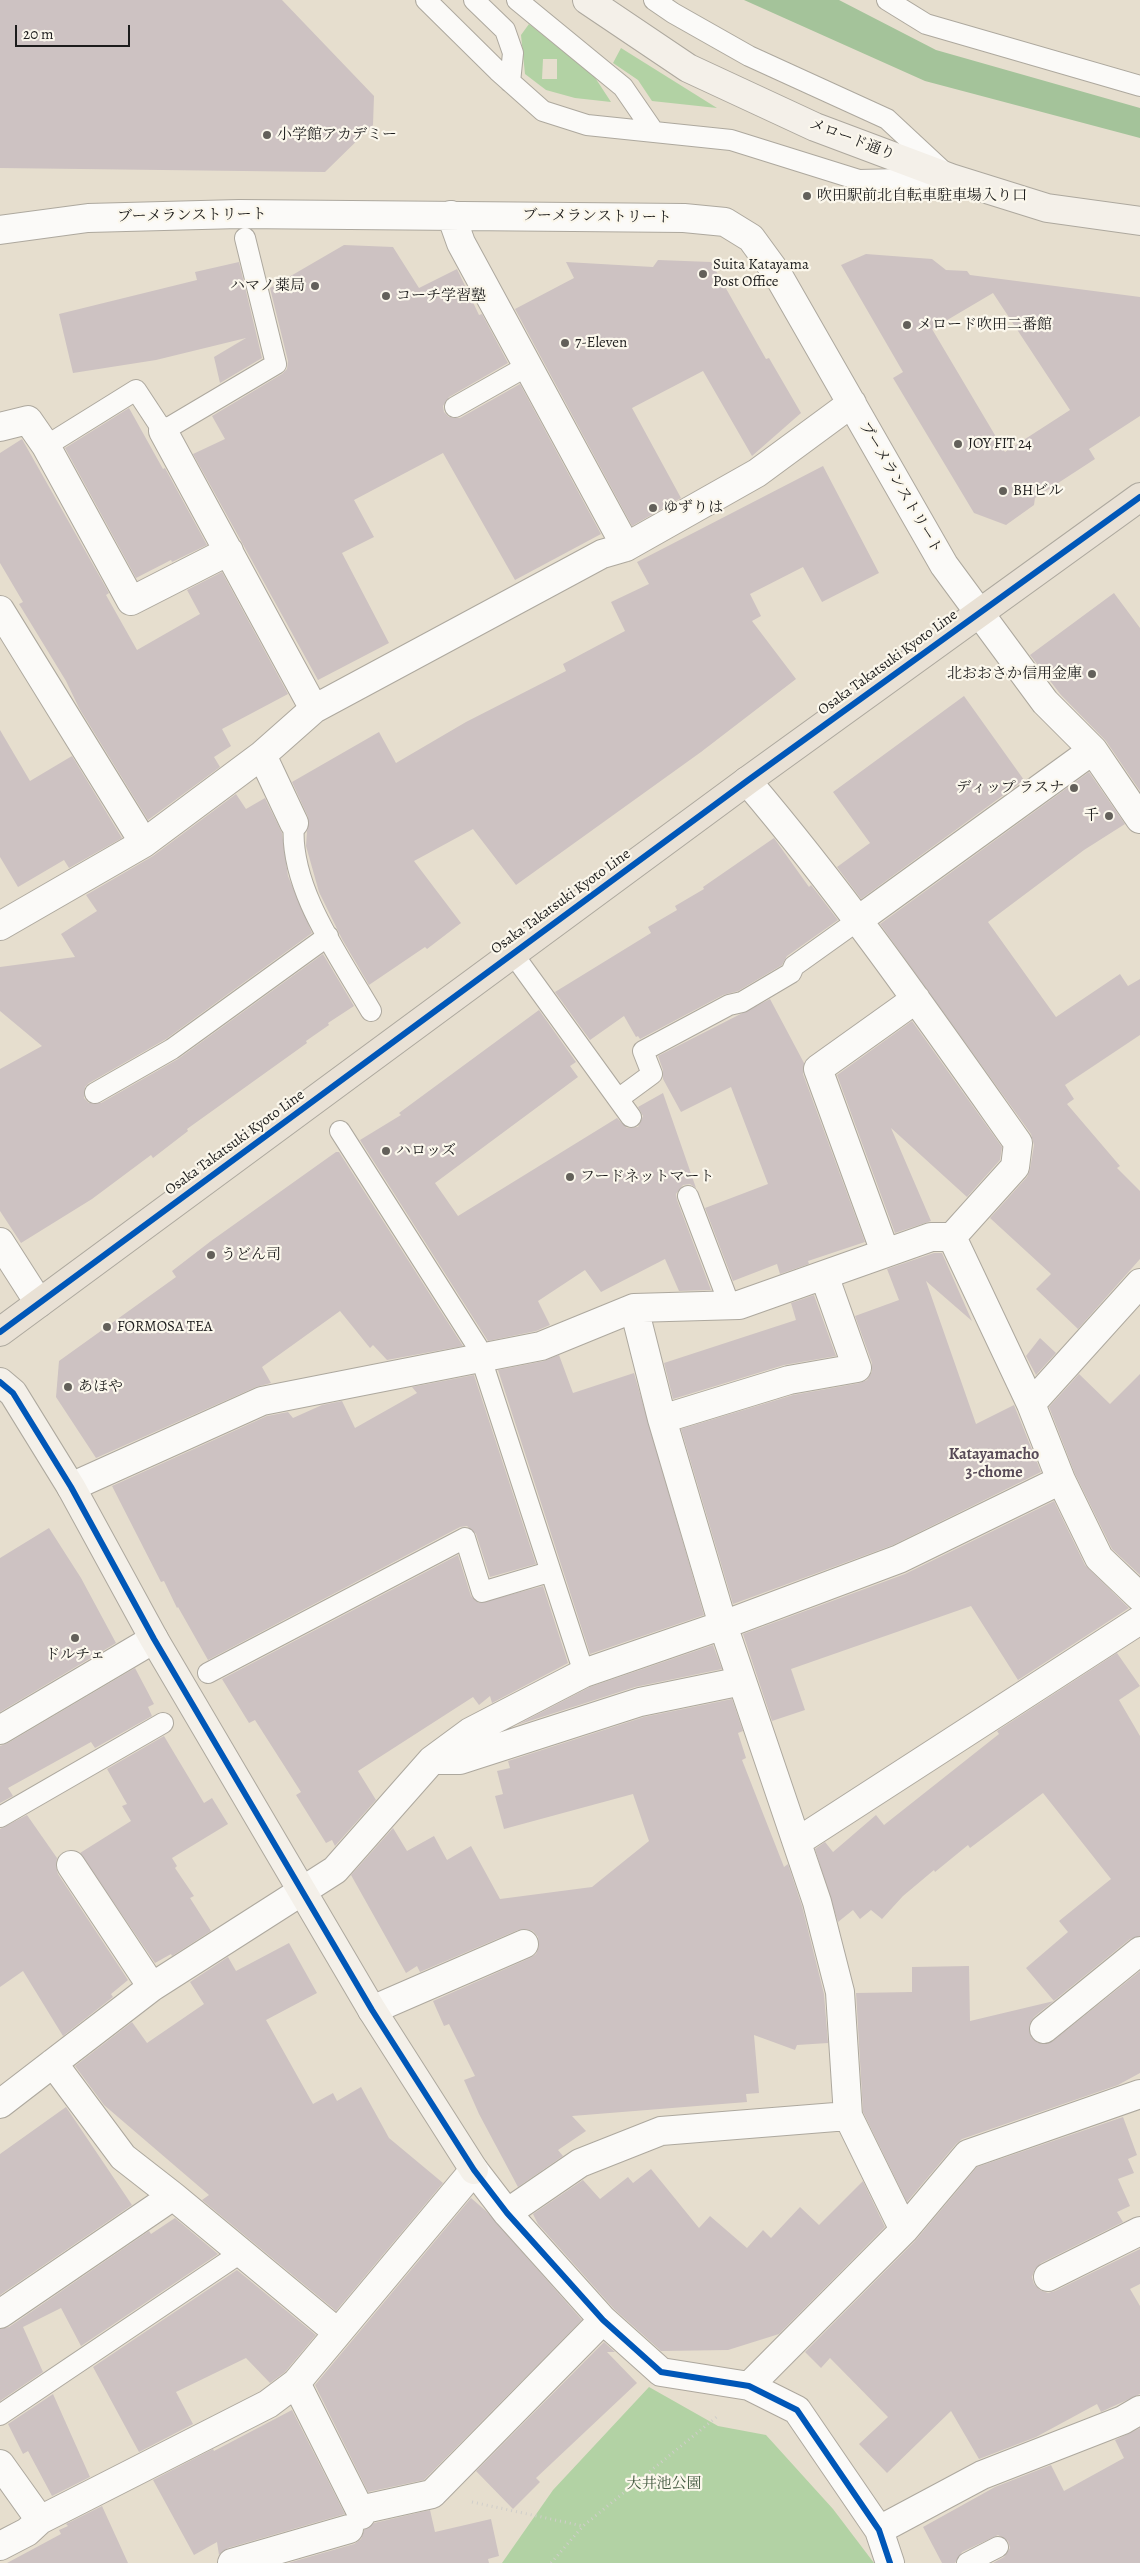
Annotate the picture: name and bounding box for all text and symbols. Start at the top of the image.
scale bar [18,15,132,47]
text: 20 m [23,24,54,44]
street label: メロード通り [807,115,897,165]
place label: 小学館アカデミー [277,126,397,144]
marker: 小学館アカデミー [261,129,273,141]
place label: 吹田駅前北自転車駐車場入り口 [817,187,1027,205]
marker: 吹田駅前北自転車駐車場入り口 [801,190,813,202]
street label: ブーメランストリート [117,206,267,226]
street label: ブーメランストリート [522,207,672,227]
place label: Suita Katayama Post Office [713,256,809,291]
marker: Suita Katayama Post Office [697,268,709,280]
place label: ハマノ薬局 [230,277,305,295]
marker: ハマノ薬局 [309,280,321,292]
place label: コーチ学習塾 [396,287,486,305]
marker: コーチ学習塾 [380,290,392,302]
place label: メロード吹田二番館 [917,316,1052,334]
marker: メロード吹田二番館 [901,319,913,331]
place label: 7-Eleven [575,334,627,352]
marker: 7-Eleven [559,337,571,349]
street label: ブーメランストリート [855,419,945,557]
place label: JOY FIT 24 [968,435,1032,453]
marker: JOY FIT 24 [952,438,964,450]
place label: BHビル [1013,482,1063,500]
marker: BHビル [997,485,1009,497]
place label: ゆずりは [663,499,723,517]
marker: ゆずりは [647,502,659,514]
street label: Osaka Takatsuki Kyoto Line [815,606,961,720]
place label: 北おおさか信用金庫 [947,665,1082,683]
marker: 北おおさか信用金庫 [1086,668,1098,680]
place label: ディップ ラスナ [956,779,1064,797]
marker: ディップ ラスナ [1068,782,1080,794]
place label: 千 [1084,807,1099,825]
marker: 千 [1103,810,1115,822]
street label: Osaka Takatsuki Kyoto Line [488,845,634,959]
street label: Osaka Takatsuki Kyoto Line [162,1086,308,1200]
place label: ハロッズ [396,1142,456,1160]
marker: ハロッズ [380,1145,392,1157]
place label: フードネットマート [580,1168,715,1186]
marker: フードネットマート [564,1171,576,1183]
place label: うどん司 [221,1246,281,1264]
marker: うどん司 [205,1249,217,1261]
place label: FORMOSA TEA [117,1318,213,1336]
marker: FORMOSA TEA [101,1321,113,1333]
place label: あほや [78,1378,123,1396]
marker: あほや [62,1381,74,1393]
district label: Katayamacho 3-chome [949,1445,1039,1483]
marker: ドルチェ [69,1632,81,1644]
place label: ドルチェ [45,1646,105,1664]
park label: 大井池公園 [627,2475,701,2493]

